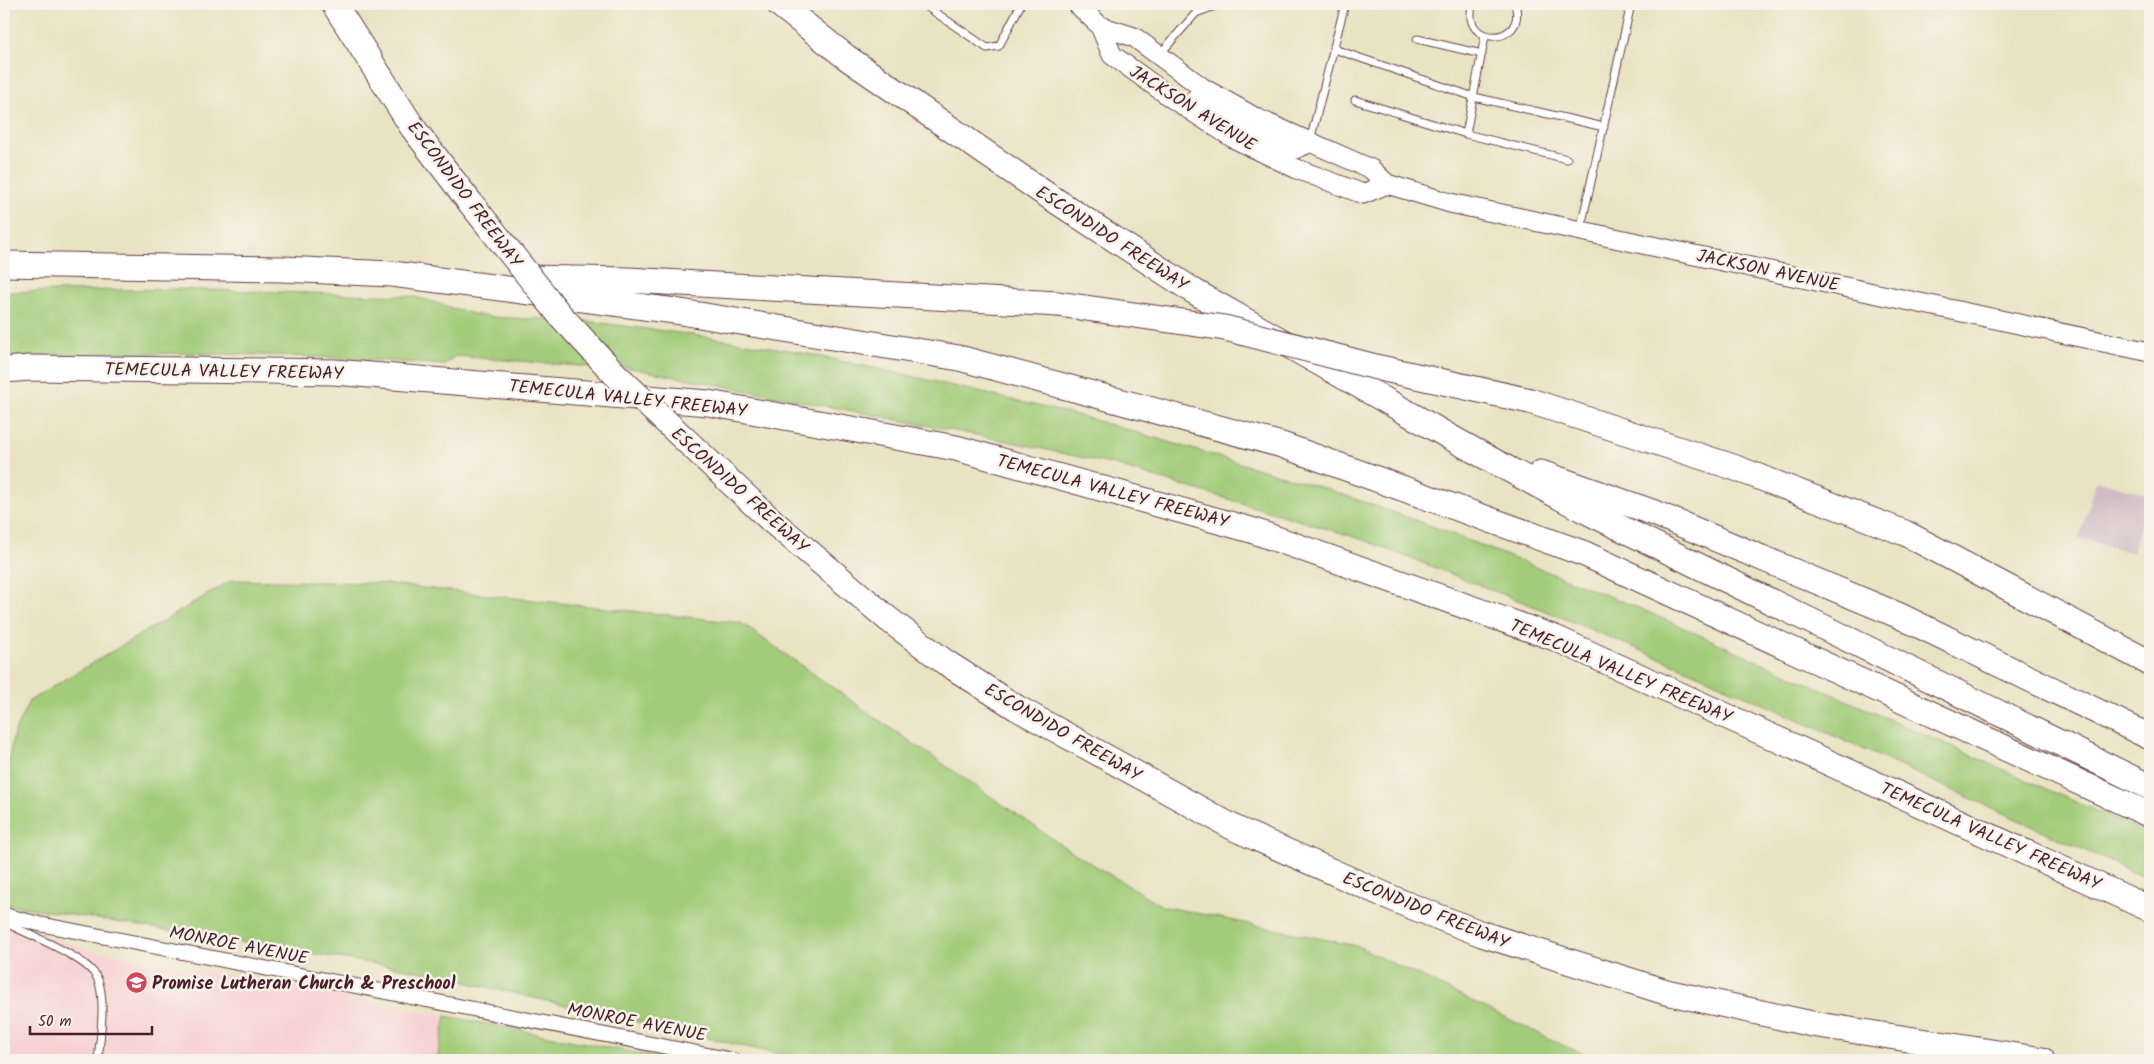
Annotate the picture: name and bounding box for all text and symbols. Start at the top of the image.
street label: JACKSON AVENUE [1123,58,1262,160]
street label: ESCONDIDO FREEWAY [399,115,529,275]
street label: ESCONDIDO FREEWAY [1029,179,1194,300]
street label: JACKSON AVENUE [1694,242,1842,301]
street label: TEMECULA VALLEY FREEWAY [104,356,344,389]
street label: TEMECULA VALLEY FREEWAY [507,373,749,426]
street label: ESCONDIDO FREEWAY [663,421,815,562]
street label: TEMECULA VALLEY FREEWAY [993,448,1232,538]
street label: TEMECULA VALLEY FREEWAY [1505,612,1737,733]
street label: ESCONDIDO FREEWAY [978,676,1147,791]
street label: TEMECULA VALLEY FREEWAY [1875,776,2106,899]
street label: ESCONDIDO FREEWAY [1338,865,1514,958]
street label: MONROE AVENUE [167,919,311,974]
place label: Promise Lutheran Church & Preschool [152,970,456,999]
school or university icon: Promise Lutheran Church & Preschool [124,971,148,995]
street label: MONROE AVENUE [565,996,709,1051]
scale bar [30,1004,152,1036]
text: 50 m [38,1010,72,1034]

